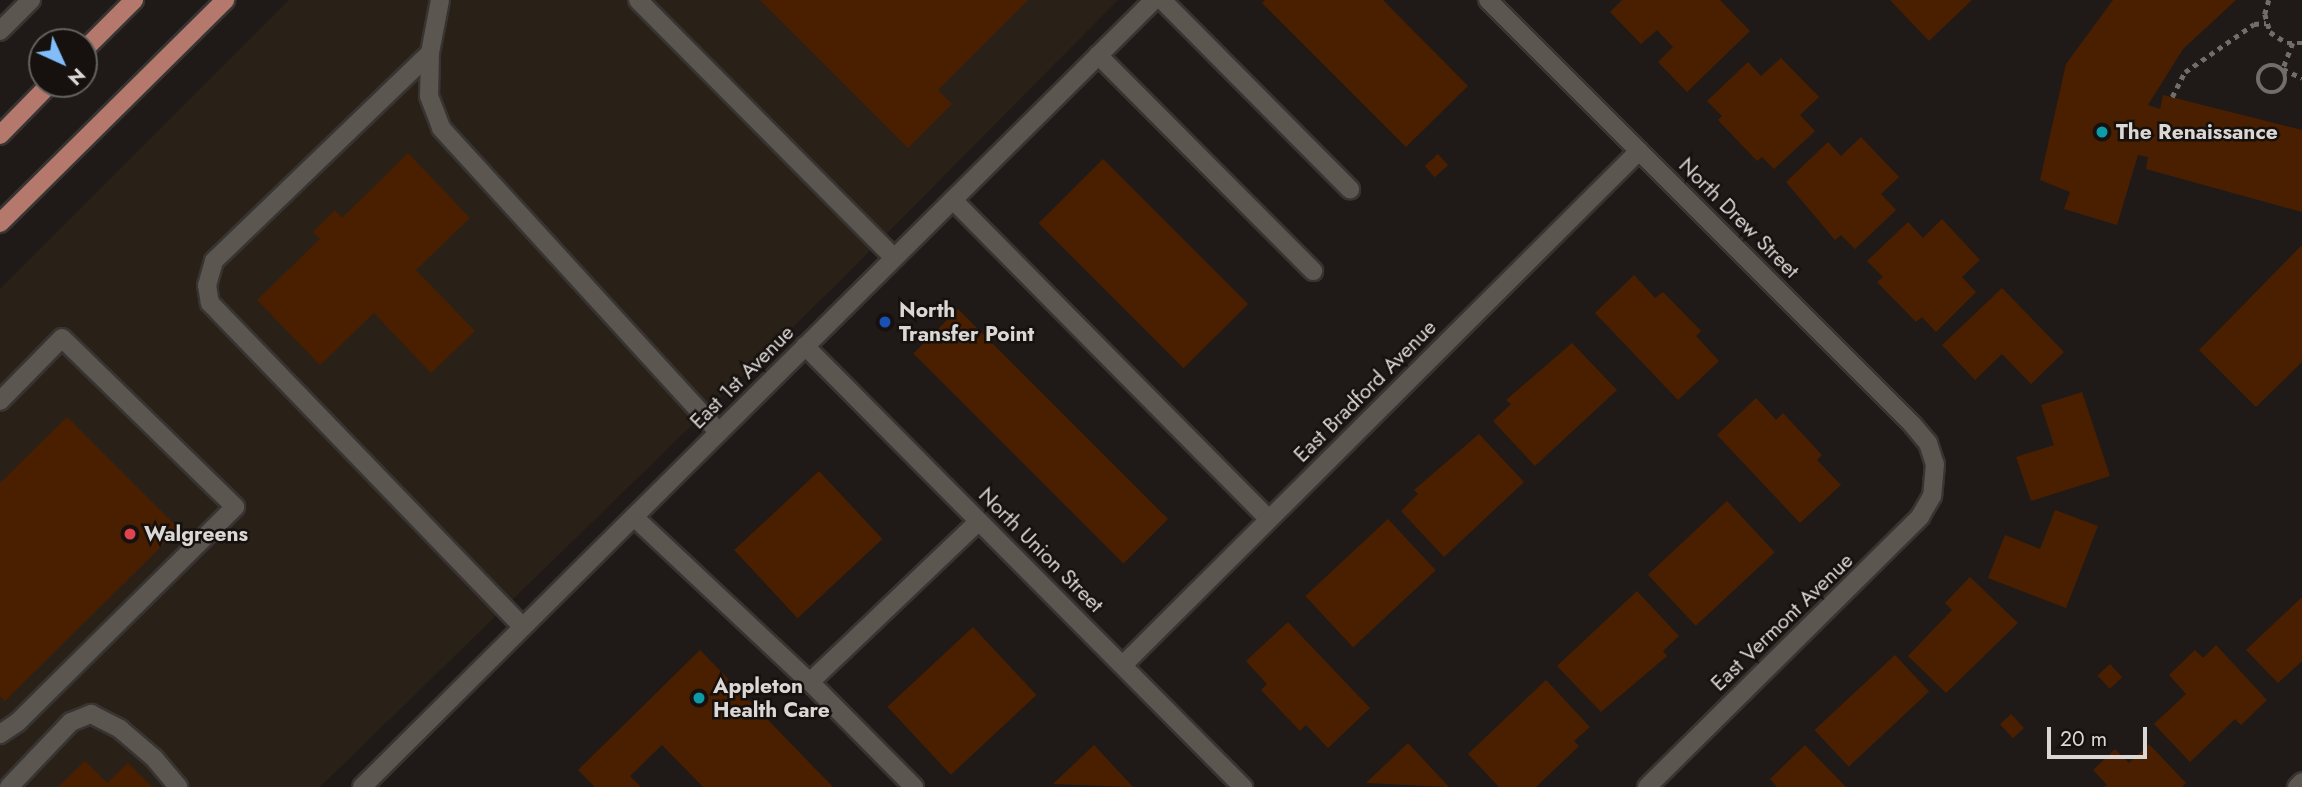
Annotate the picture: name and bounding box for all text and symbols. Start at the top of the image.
north arrow [28,28,98,98]
text: N [62,62,92,92]
place label: The Renaissance [2116,119,2278,145]
marker: The Renaissance [2094,124,2110,140]
street label: North Drew Street [1674,153,1804,283]
place label: North Transfer Point [899,297,1034,347]
marker: North Transfer Point [877,314,893,330]
street label: East Bradford Avenue [1289,315,1441,467]
street label: East 1st Avenue [685,320,799,434]
street label: North Union Street [973,482,1109,618]
place label: Walgreens [144,521,248,547]
marker: Walgreens [122,526,138,542]
street label: East Vermont Avenue [1706,548,1858,696]
place label: Appleton Health Care [713,673,830,723]
marker: Appleton Health Care [691,690,707,706]
scale bar [2050,714,2150,758]
text: 20 m [2060,724,2107,754]

